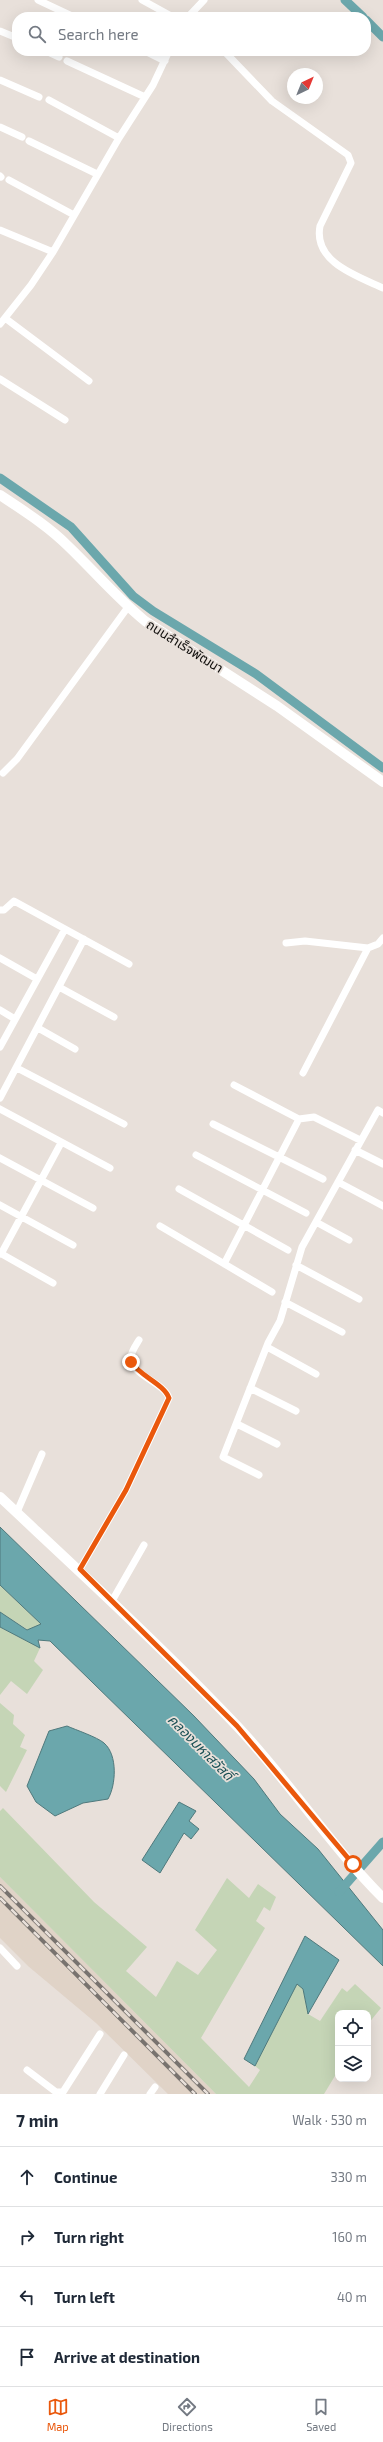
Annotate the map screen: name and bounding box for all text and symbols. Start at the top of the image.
search box [12,12,371,56]
icon: search [26,23,48,45]
text: Search here [58,25,139,43]
north arrow [287,68,323,104]
street label: ถนนสำเร็จพัฒนา [144,616,226,676]
route end [122,1353,140,1371]
water label: คลองมหาสวัสดิ์ [165,1711,240,1786]
route start [344,1855,362,1873]
map controls [335,2010,371,2082]
button: locate [335,2010,371,2046]
button: layers [335,2046,371,2082]
text: 7 min [16,2110,59,2130]
text: Walk · 530 m [292,2112,367,2128]
icon: ahead [16,2166,38,2188]
text: Continue [54,2168,117,2186]
text: 330 m [330,2169,367,2185]
icon: right [16,2226,38,2248]
text: Turn right [54,2228,124,2246]
text: 160 m [332,2229,367,2245]
icon: left [16,2286,38,2308]
text: Turn left [54,2288,115,2306]
text: 40 m [337,2289,367,2305]
icon: arrive [16,2346,38,2368]
text: Arrive at destination [54,2348,200,2366]
tab: Map [47,2396,69,2433]
tab: Directions [162,2396,213,2433]
tab: Saved [306,2396,336,2433]

